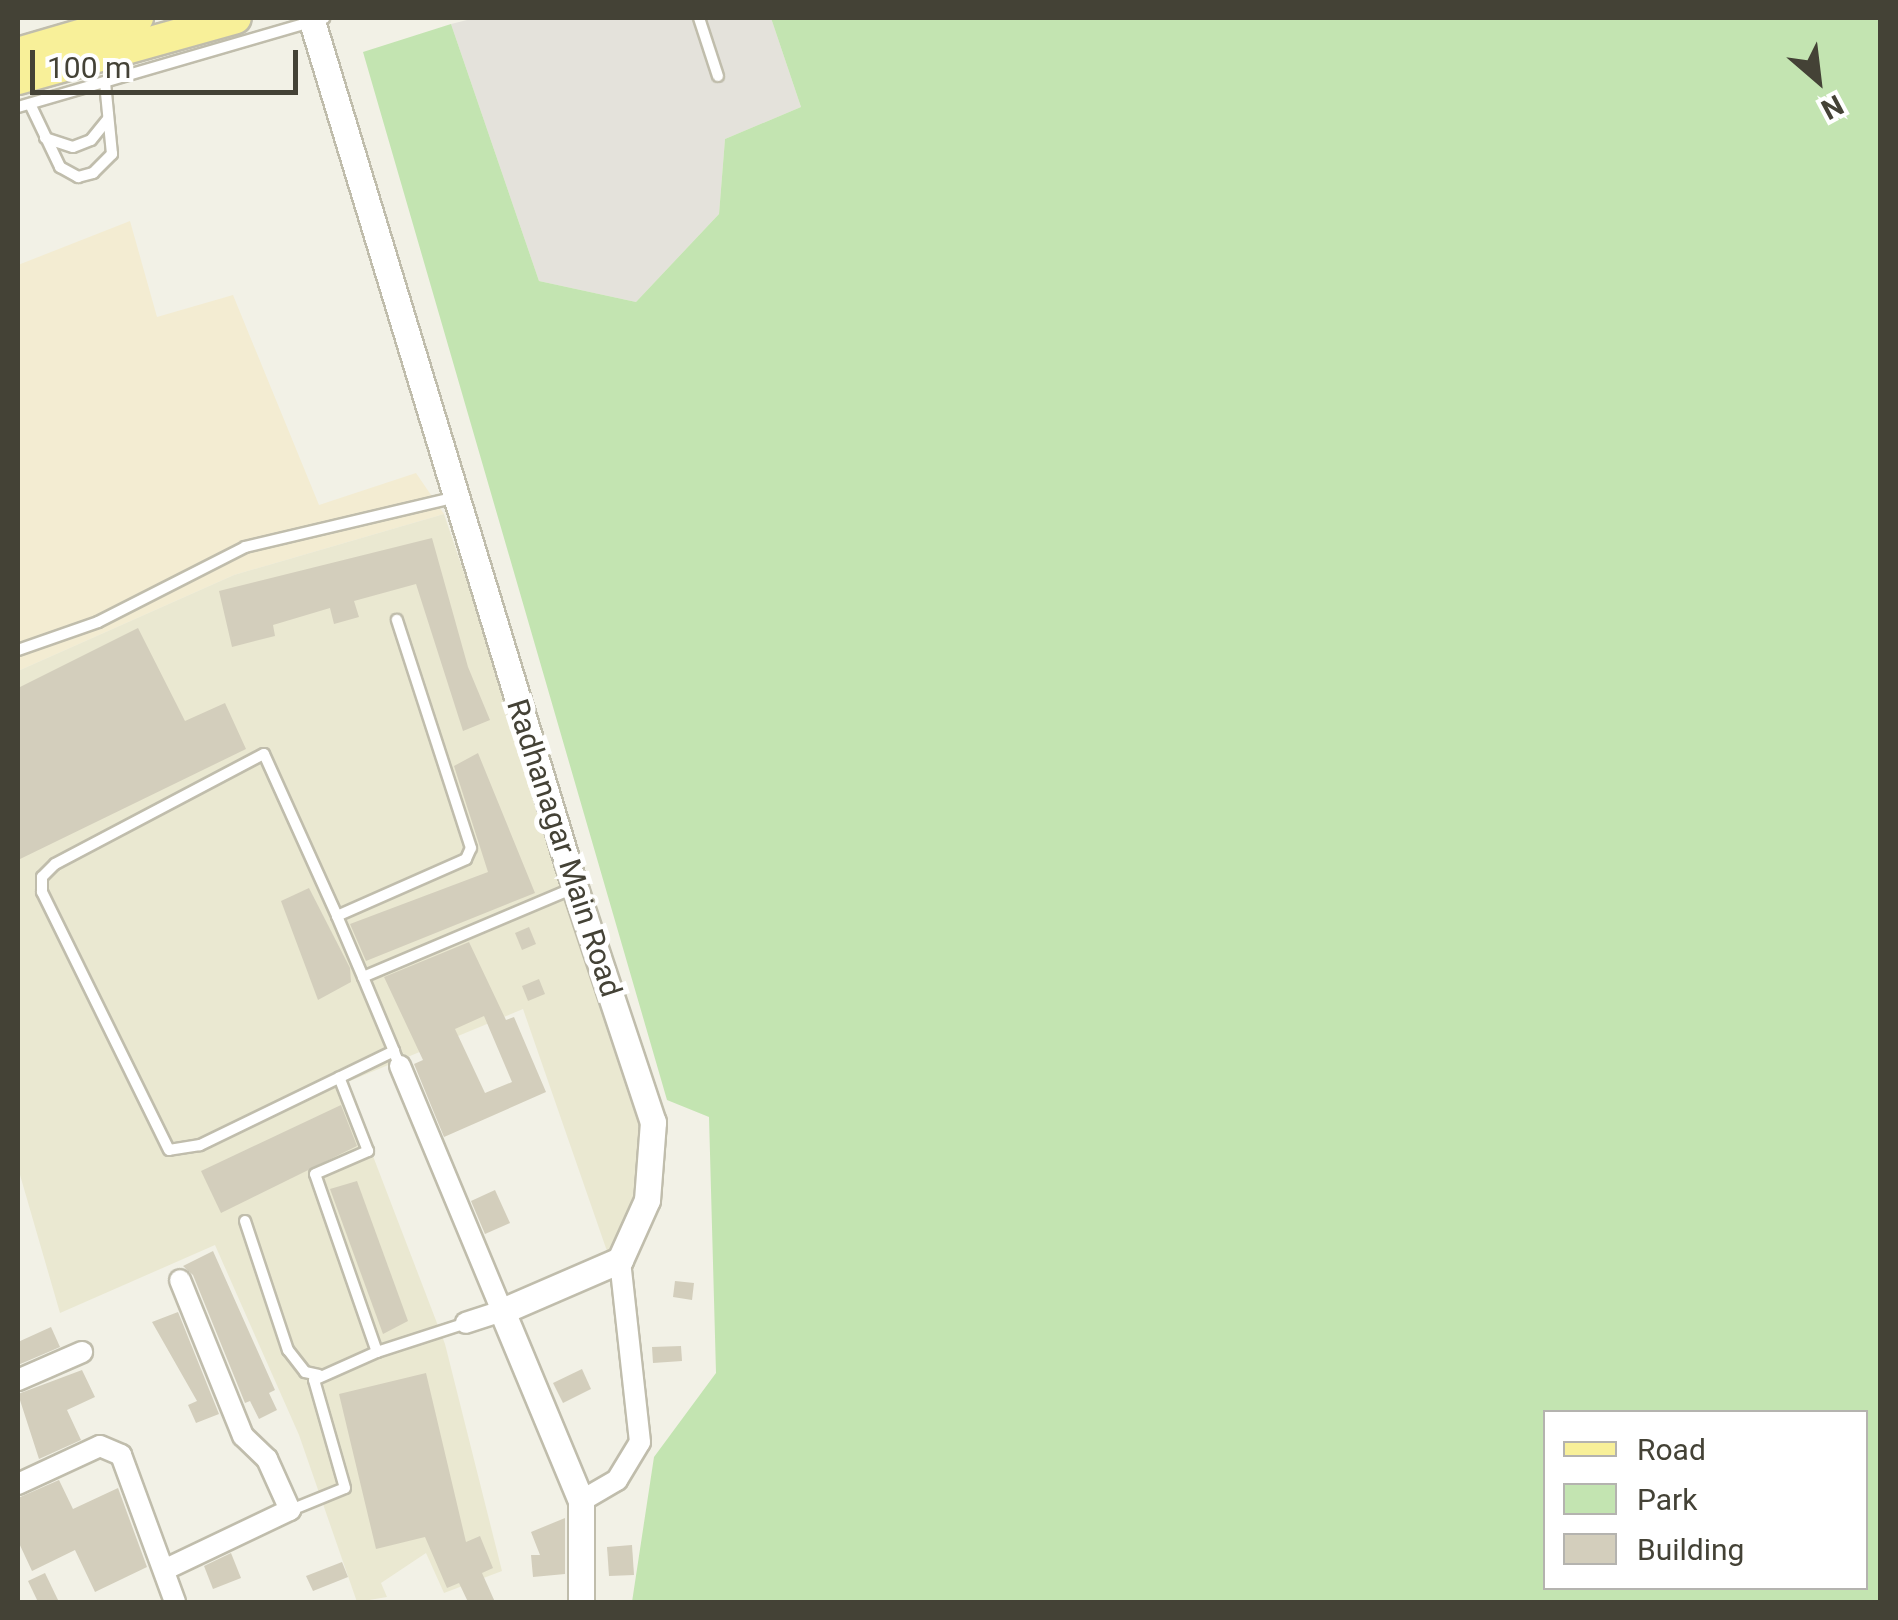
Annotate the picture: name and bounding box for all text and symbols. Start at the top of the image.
scale bar [35,30,302,92]
north arrow [1768,30,1868,130]
text: 100 m [47,50,131,85]
text: N [1816,88,1849,126]
street label: Radhanagar Main Road [499,695,629,1001]
legend [1543,1410,1868,1590]
text: Road [1637,1432,1706,1467]
text: Park [1637,1482,1697,1517]
text: Building [1637,1532,1744,1567]

